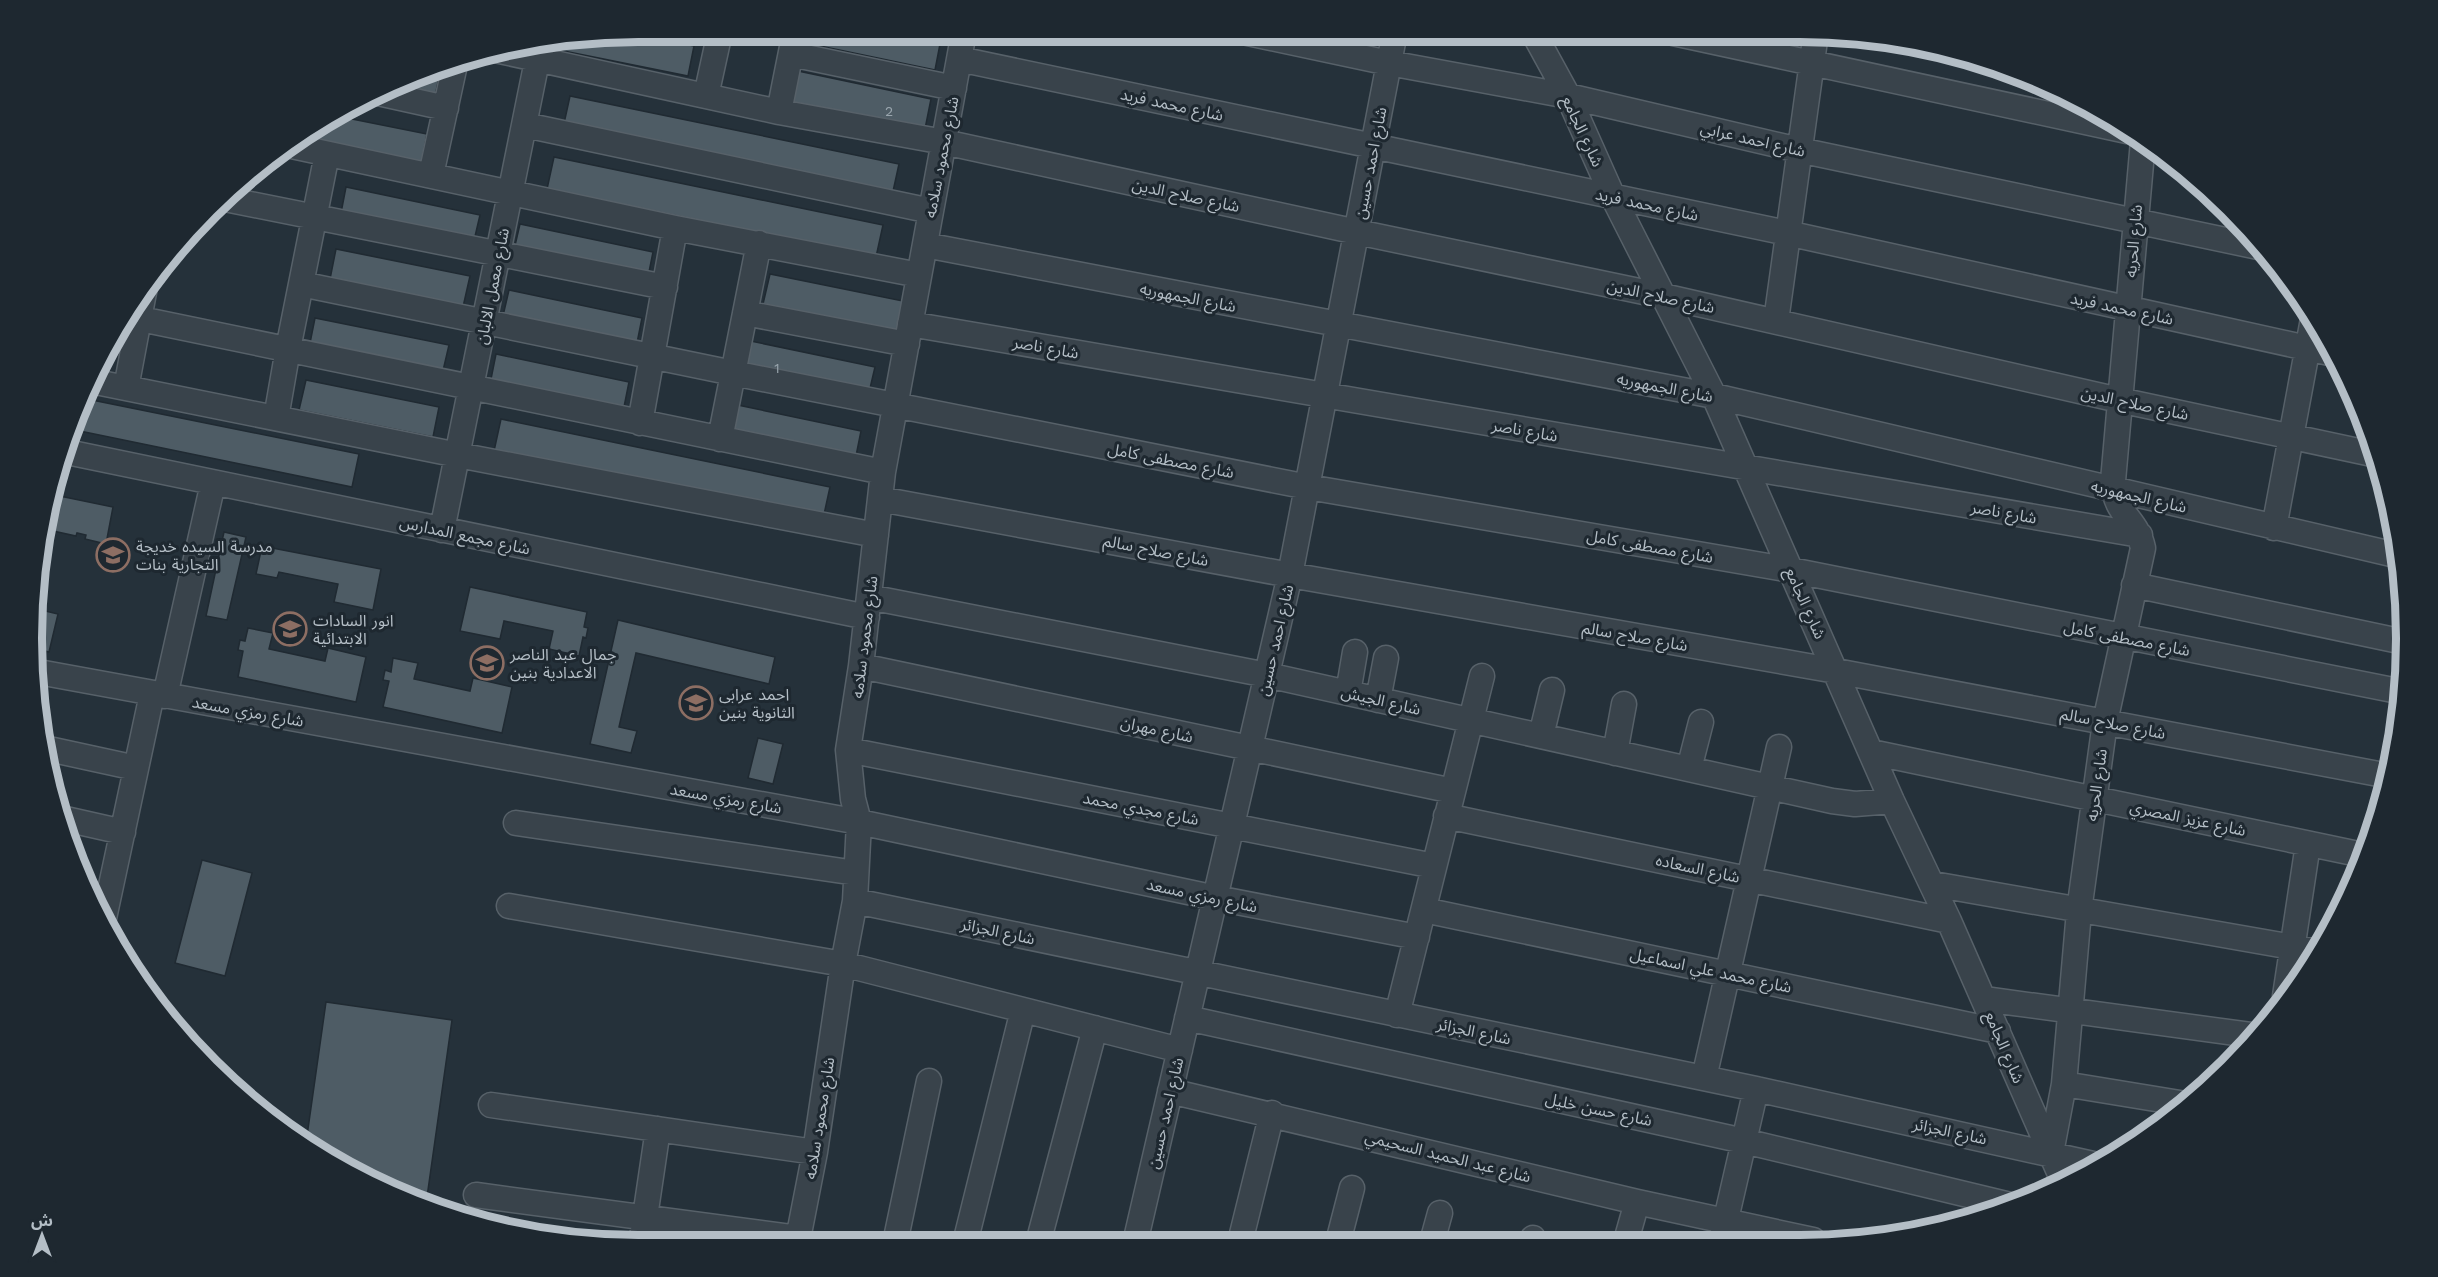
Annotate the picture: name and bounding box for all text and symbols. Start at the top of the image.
street label: شارع محمد فريد [1118,84,1225,128]
street label: شارع الجامع [1555,93,1607,171]
street label: شارع محمود سلامه [920,95,966,220]
house number: 2 [885,103,893,119]
street label: شارع احمد حسين [1350,105,1394,221]
street label: شارع احمد عرابي [1698,118,1807,164]
street label: شارع صلاح الدين [1130,175,1241,219]
street label: شارع محمد فريد [1593,184,1700,228]
street label: شارع الحريه [2121,204,2149,279]
street label: شارع معمل الالبان [472,226,516,346]
street label: شارع صلاح الدين [1605,276,1716,320]
street label: شارع الجمهوريه [1138,279,1238,319]
street label: شارع محمد فريد [2068,288,2175,332]
street label: شارع ناصر [1010,332,1080,366]
house number: 1 [774,360,780,376]
street label: شارع الجمهوريه [1615,369,1715,409]
street label: شارع صلاح الدين [2079,383,2190,427]
street label: شارع ناصر [1489,415,1559,449]
street label: شارع مصطفى كامل [1106,439,1236,485]
street label: شارع الجمهوريه [2088,476,2189,520]
street label: شارع ناصر [1968,497,2038,531]
street label: شارع مجمع المدارس [397,512,532,562]
street label: شارع مصطفى كامل [1585,526,1715,570]
street label: شارع صلاح سالم [1101,531,1210,573]
school or university icon: مدرسة السيده خديجة التجارية بنات [95,537,131,573]
place label: مدرسة السيده خديجة التجارية بنات [136,537,273,574]
street label: شارع الجامع [1779,564,1830,643]
street label: شارع محمود سلامه [848,575,884,700]
street label: شارع احمد حسين [1253,583,1300,698]
school or university icon: انور السادات الابتدائية [272,611,308,647]
place label: انور السادات الابتدائية [313,611,394,648]
street label: شارع مصطفى كامل [2062,617,2192,663]
street label: شارع صلاح سالم [1580,618,1689,658]
school or university icon: جمال عبد الناصر الاعدادية بنين [469,645,505,681]
place label: جمال عبد الناصر الاعدادية بنين [509,645,616,682]
street label: شارع الجيش [1339,682,1423,722]
school or university icon: احمد عرابى الثانوية بنين [678,685,714,721]
place label: احمد عرابى الثانوية بنين [719,685,795,722]
street label: شارع رمزي مسعد [190,692,305,734]
street label: شارع صلاح سالم [2058,704,2167,746]
street label: شارع مهران [1118,713,1195,749]
street label: شارع الحريه [2082,747,2114,823]
street label: شارع رمزي مسعد [668,779,783,821]
street label: شارع مجدي محمد [1081,788,1200,832]
street label: شارع عزيز المصري [2128,797,2248,843]
street label: شارع السعاده [1654,850,1742,890]
street label: شارع رمزي مسعد [1144,874,1259,919]
street label: شارع الجزائر [958,914,1037,952]
street label: شارع محمد علي اسماعيل [1628,944,1793,1000]
street label: شارع الجامع [1978,1008,2028,1087]
street label: شارع الجزائر [1434,1014,1513,1052]
street label: شارع محمود سلامه [800,1056,841,1181]
street label: شارع احمد حسين [1143,1056,1190,1171]
street label: شارع حسن خليل [1543,1089,1654,1133]
street label: شارع الجزائر [1910,1114,1989,1152]
street label: شارع عبد الحميد السحيمي [1362,1127,1533,1189]
north arrow [12,1205,72,1265]
text: ش [31,1211,53,1230]

